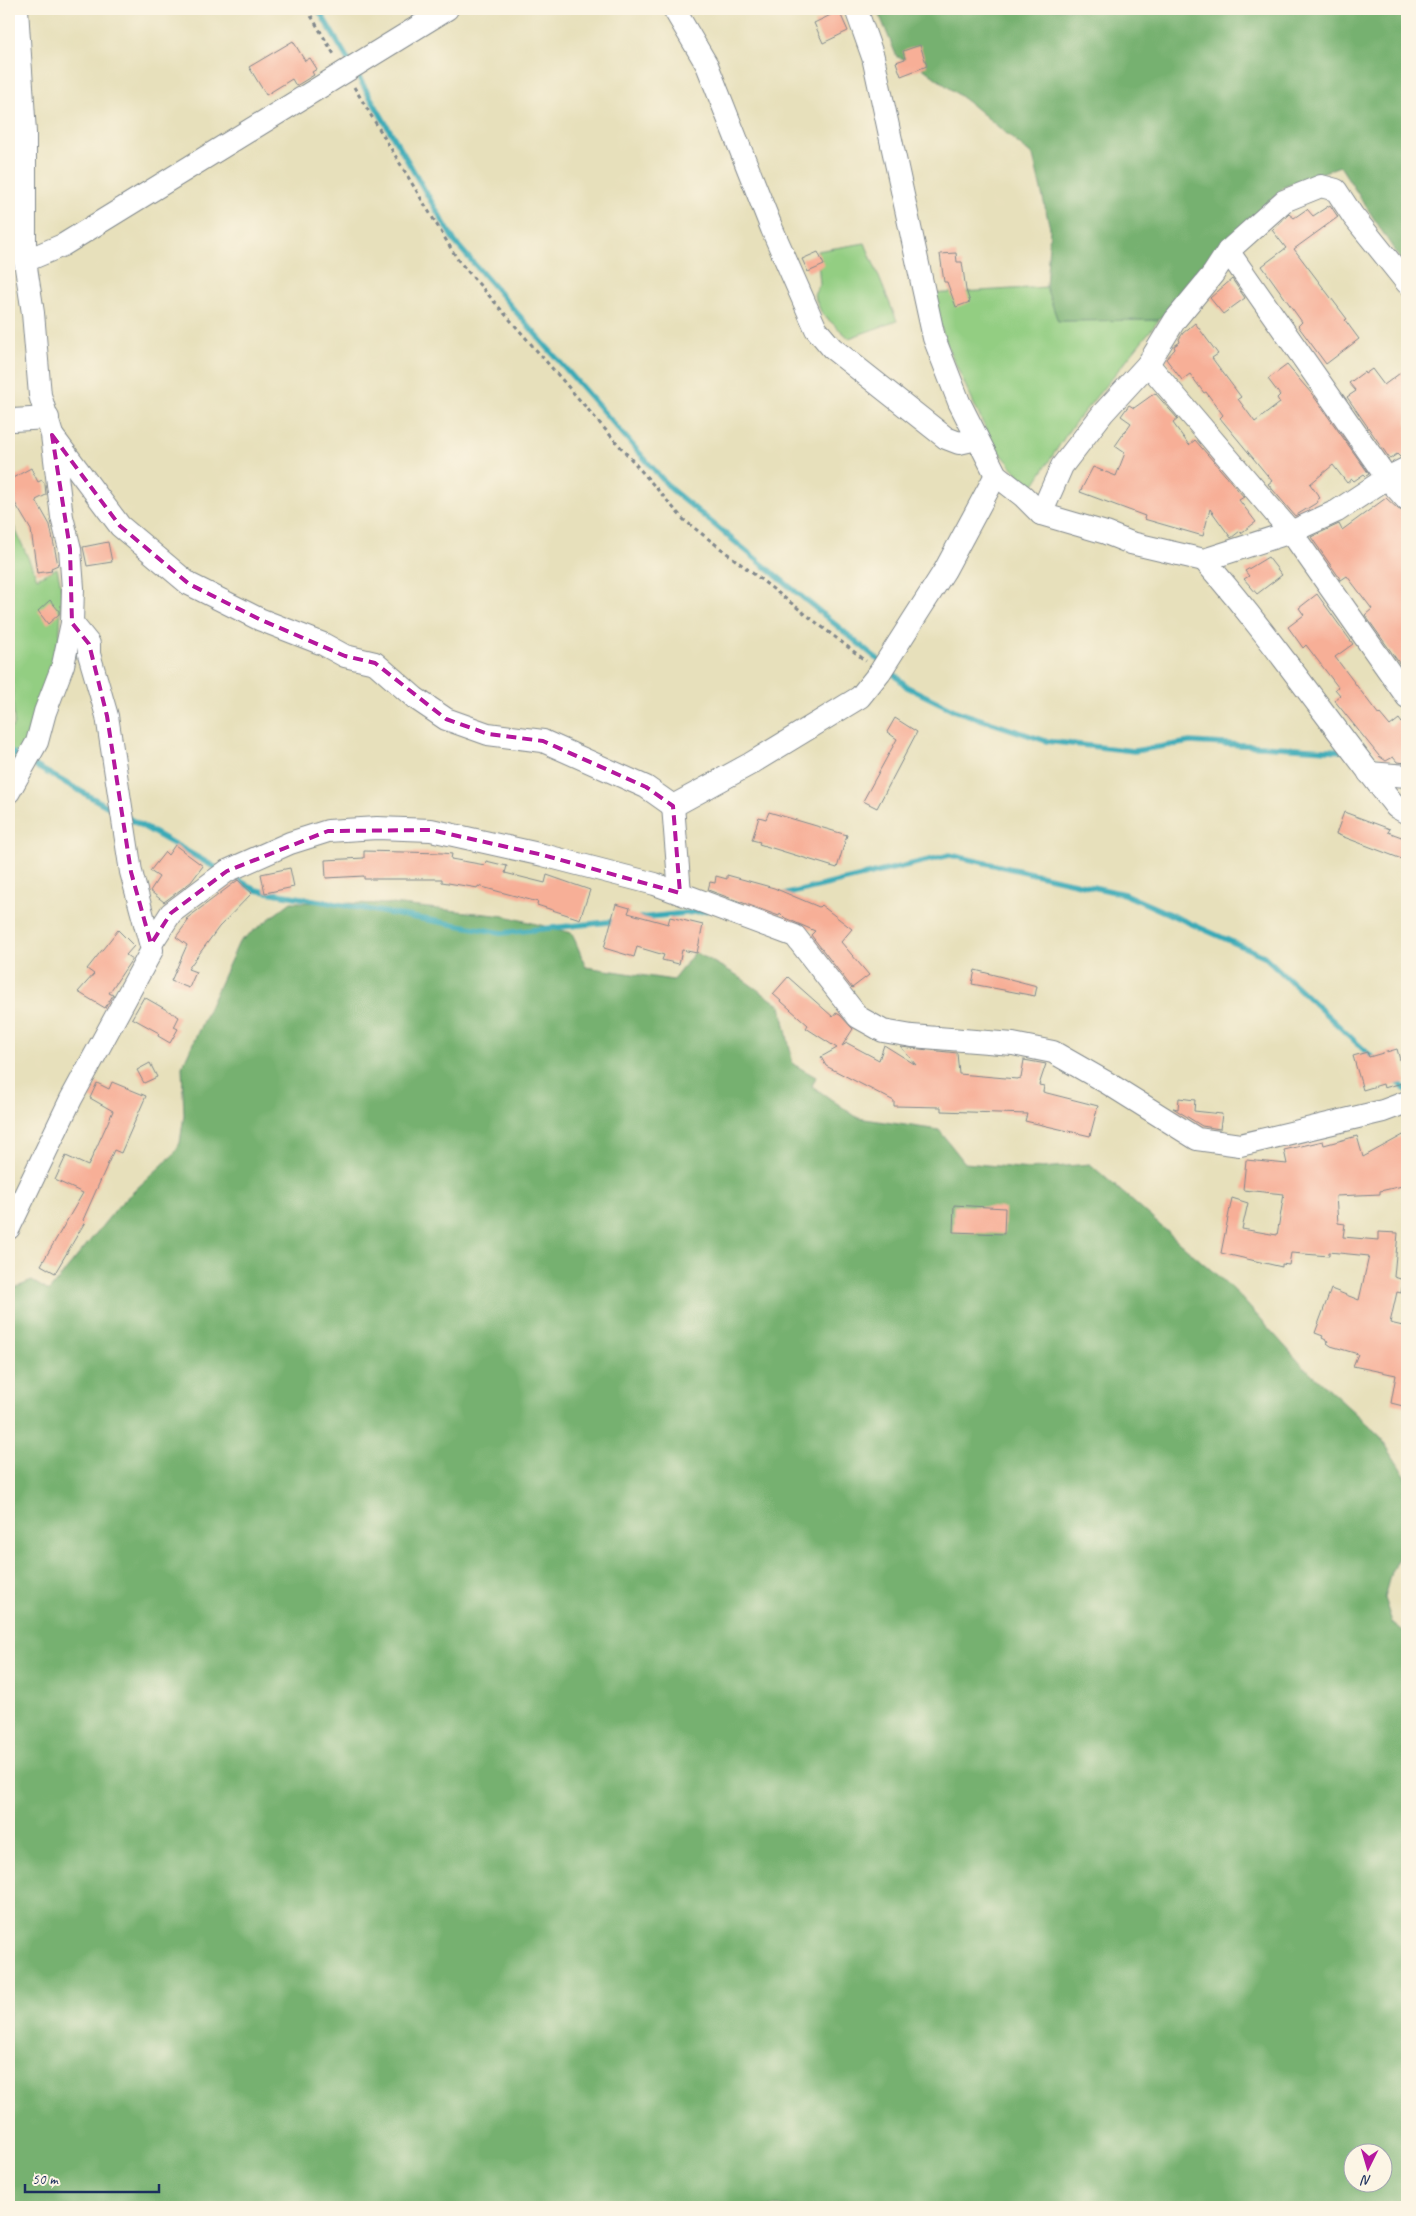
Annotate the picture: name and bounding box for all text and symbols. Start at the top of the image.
north arrow [1344,2144,1394,2194]
scale bar [25,2161,159,2193]
text: 50 m [32,2170,59,2189]
text: N [1360,2171,1372,2189]

